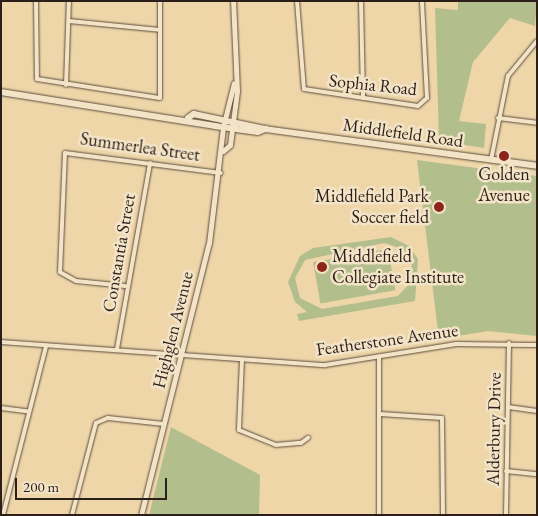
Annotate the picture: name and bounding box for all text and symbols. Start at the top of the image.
street label: Sophia Road [328,70,418,100]
street label: Middlefield Road [341,114,465,152]
street label: Summerlea Street [79,128,201,166]
marker: Golden Avenue [498,150,510,162]
place label: Golden Avenue [478,164,530,206]
place label: Middlefield Park Soccer field [315,186,429,228]
street label: Constantia Street [98,192,140,314]
marker: Middlefield Park Soccer field [433,201,445,213]
place label: Middlefield Collegiate Institute [332,246,464,288]
marker: Middlefield Collegiate Institute [316,261,328,273]
street label: Highglen Avenue [148,269,198,391]
street label: Featherstone Avenue [315,319,459,361]
street label: Alderbury Drive [482,372,506,486]
scale bar [18,468,170,500]
text: 200 m [23,477,59,496]

